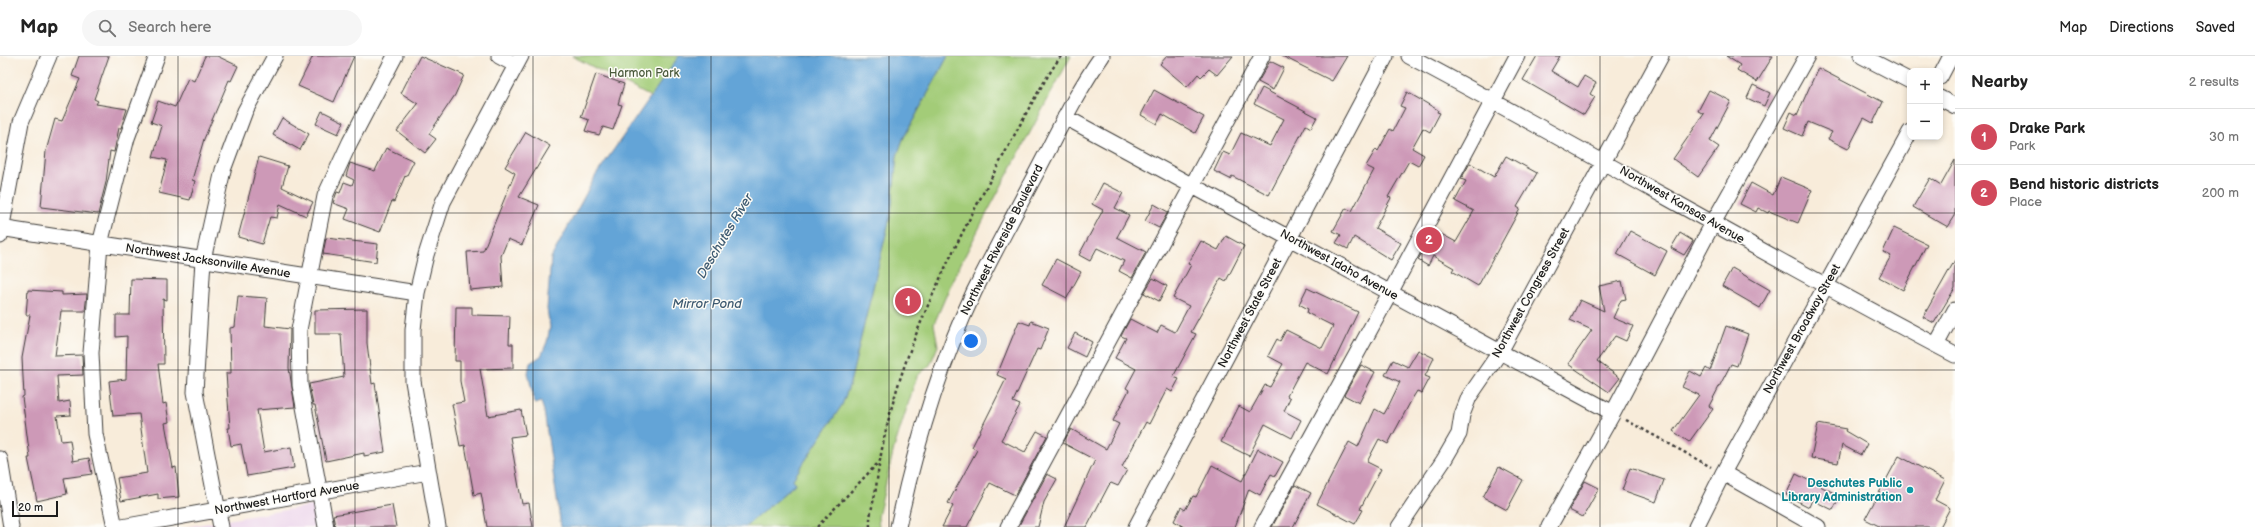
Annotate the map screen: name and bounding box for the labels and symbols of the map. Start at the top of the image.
park label: Harmon Park [609,66,679,81]
street label: Northwest Riverside Boulevard [957,162,1047,318]
street label: Northwest Kansas Avenue [1617,163,1747,247]
water label: Deschutes River [693,190,757,281]
pin: 2 [1416,225,1442,255]
street label: Northwest Congress Street [1489,225,1573,361]
street label: Northwest Idaho Avenue [1277,226,1401,304]
street label: Northwest Jacksonville Avenue [124,241,292,281]
street label: Northwest State Street [1215,255,1285,370]
street label: Northwest Broadway Street [1760,261,1844,397]
pin: 1 [895,286,921,316]
water label: Mirror Pond [672,296,742,312]
your location [961,331,981,351]
place label: Deschutes Public Library Administration [1781,476,1902,505]
street label: Northwest Hartford Avenue [213,478,361,518]
marker: Deschutes Public Library Administration [1905,485,1915,495]
scale bar [12,499,58,518]

